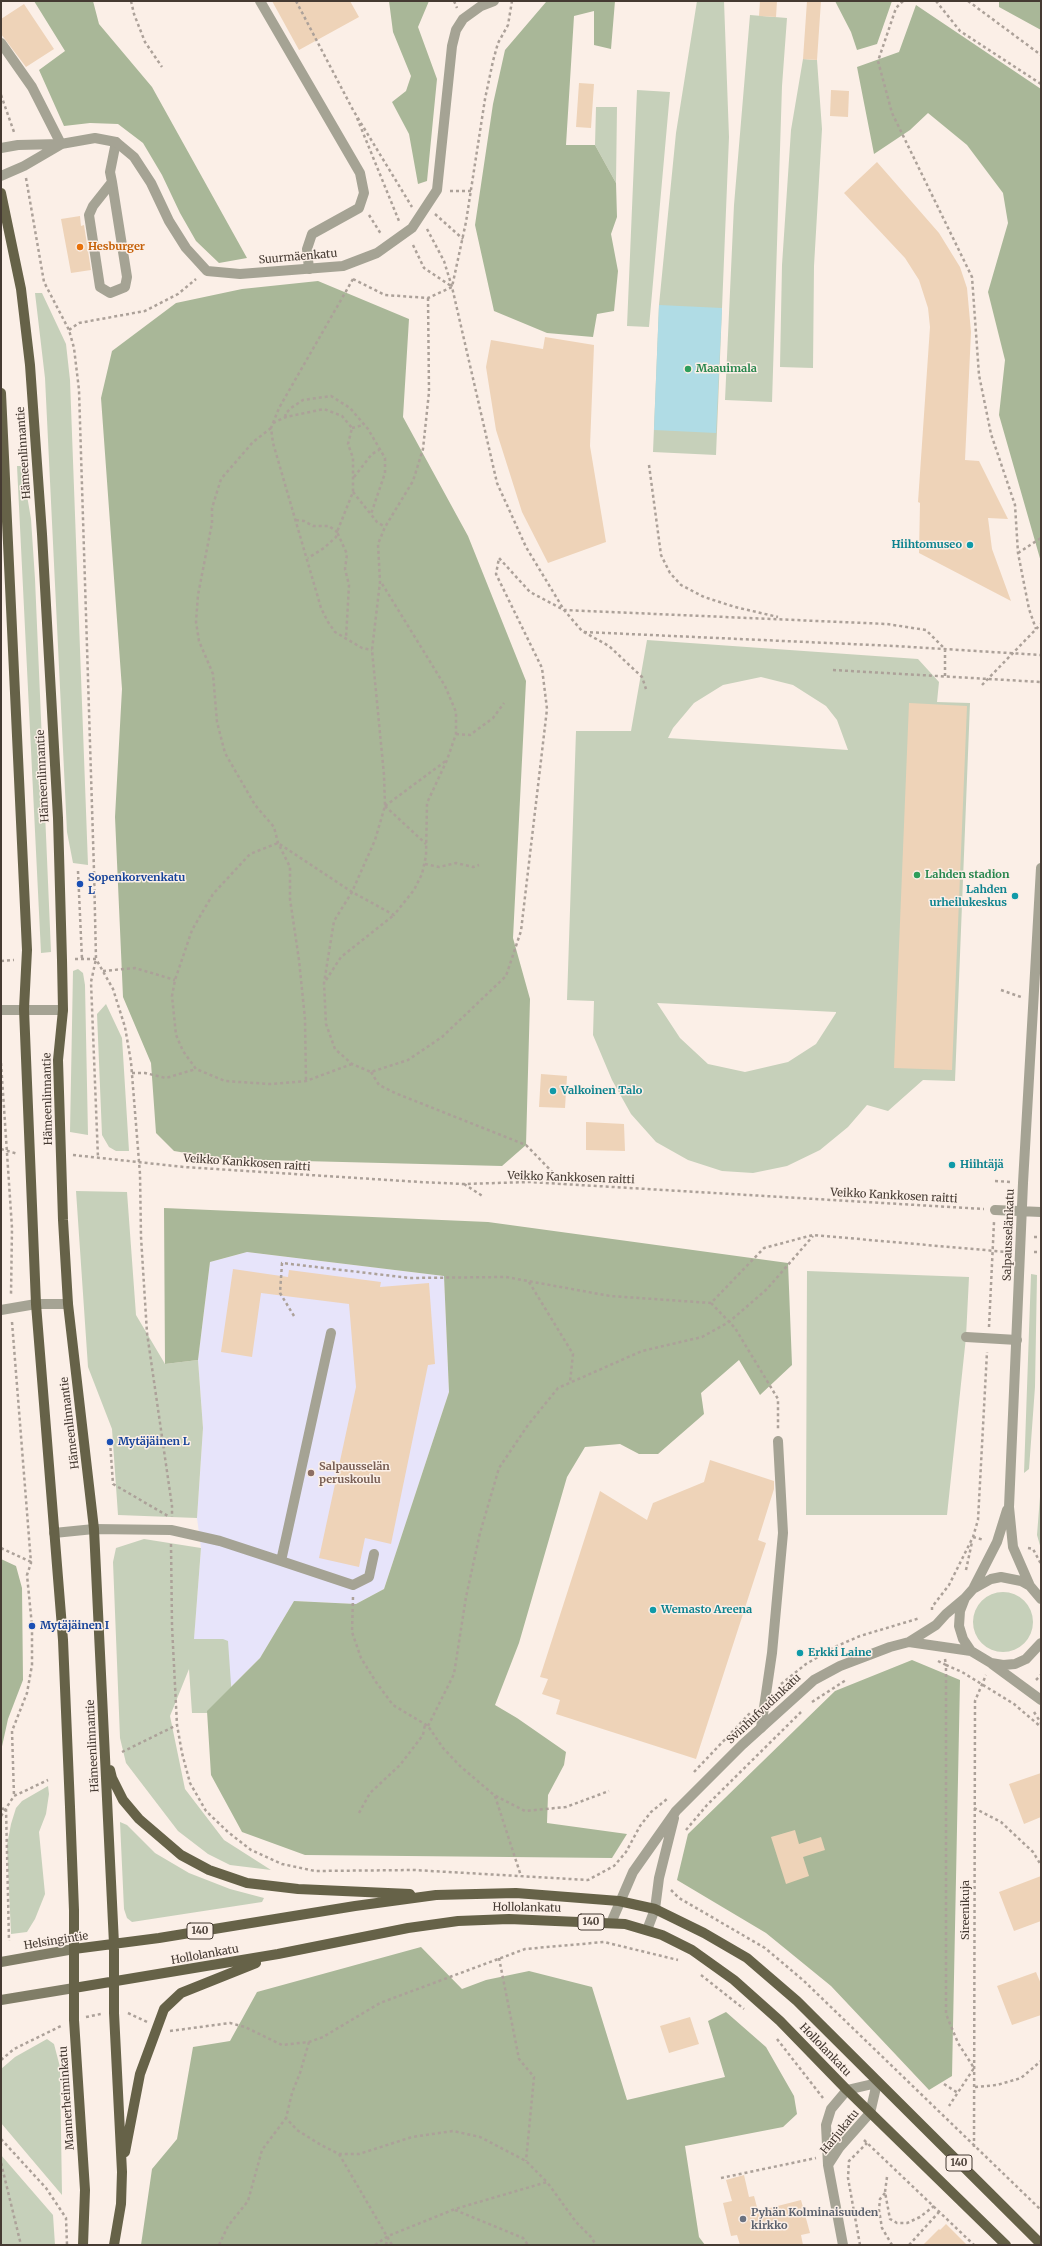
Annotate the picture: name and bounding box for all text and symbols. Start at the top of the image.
place label: Hesburger [88,240,145,254]
marker: Hesburger [75,242,85,252]
street label: Suurmäenkatu [258,247,338,267]
place label: Maauimala [696,362,757,376]
marker: Maauimala [683,364,693,374]
street label: Hämeenlinnantie [14,406,34,500]
place label: Hiihtomuseo [891,538,962,552]
marker: Hiihtomuseo [965,540,975,550]
street label: Hämeenlinnantie [34,729,52,823]
place label: Lahden stadion [925,868,1009,882]
marker: Lahden stadion [912,870,922,880]
place label: Sopenkorvenkatu L [88,871,185,897]
marker: Sopenkorvenkatu L [75,879,85,889]
place label: Lahden urheilukeskus [929,883,1007,909]
marker: Lahden urheilukeskus [1010,891,1020,901]
street label: Hämeenlinnantie [41,1052,55,1146]
place label: Valkoinen Talo [561,1084,642,1098]
marker: Valkoinen Talo [548,1086,558,1096]
street label: Veikko Kankkosen raitti [183,1152,311,1174]
place label: Hiihtäjä [960,1158,1004,1172]
marker: Hiihtäjä [947,1160,957,1170]
street label: Veikko Kankkosen raitti [507,1169,635,1187]
street label: Veikko Kankkosen raitti [830,1186,958,1206]
street label: Salpausselänkatu [1001,1189,1017,1281]
street label: Hämeenlinnantie [58,1376,82,1470]
place label: Mytäjäinen L [118,1435,190,1449]
marker: Mytäjäinen L [105,1437,115,1447]
place label: Salpausselän peruskoulu [319,1460,390,1486]
marker: Salpausselän peruskoulu [306,1468,316,1478]
place label: Wemasto Areena [661,1603,752,1617]
marker: Wemasto Areena [648,1605,658,1615]
place label: Mytäjäinen I [40,1619,109,1633]
marker: Mytäjäinen I [27,1621,37,1631]
place label: Erkki Laine [808,1646,871,1660]
marker: Erkki Laine [795,1648,805,1658]
street label: Svinhufvudinkatu [724,1671,804,1747]
street label: Hämeenlinnantie [84,1699,102,1793]
street label: Sireenikuja [959,1880,973,1940]
street label: Hollolankatu [493,1901,561,1915]
road number: 140 [578,1914,604,1930]
road number: 140 [187,1923,213,1939]
street label: Helsingintie [23,1929,89,1953]
street label: Hollolankatu [170,1943,240,1967]
street label: Hollolankatu [796,2021,854,2079]
street label: Mannerheiminkatu [57,2046,77,2150]
street label: Harjukatu [818,2107,862,2157]
road number: 140 [946,2155,972,2171]
place label: Pyhän Kolminaisuuden kirkko [751,2206,878,2232]
marker: Pyhän Kolminaisuuden kirkko [738,2214,748,2224]

